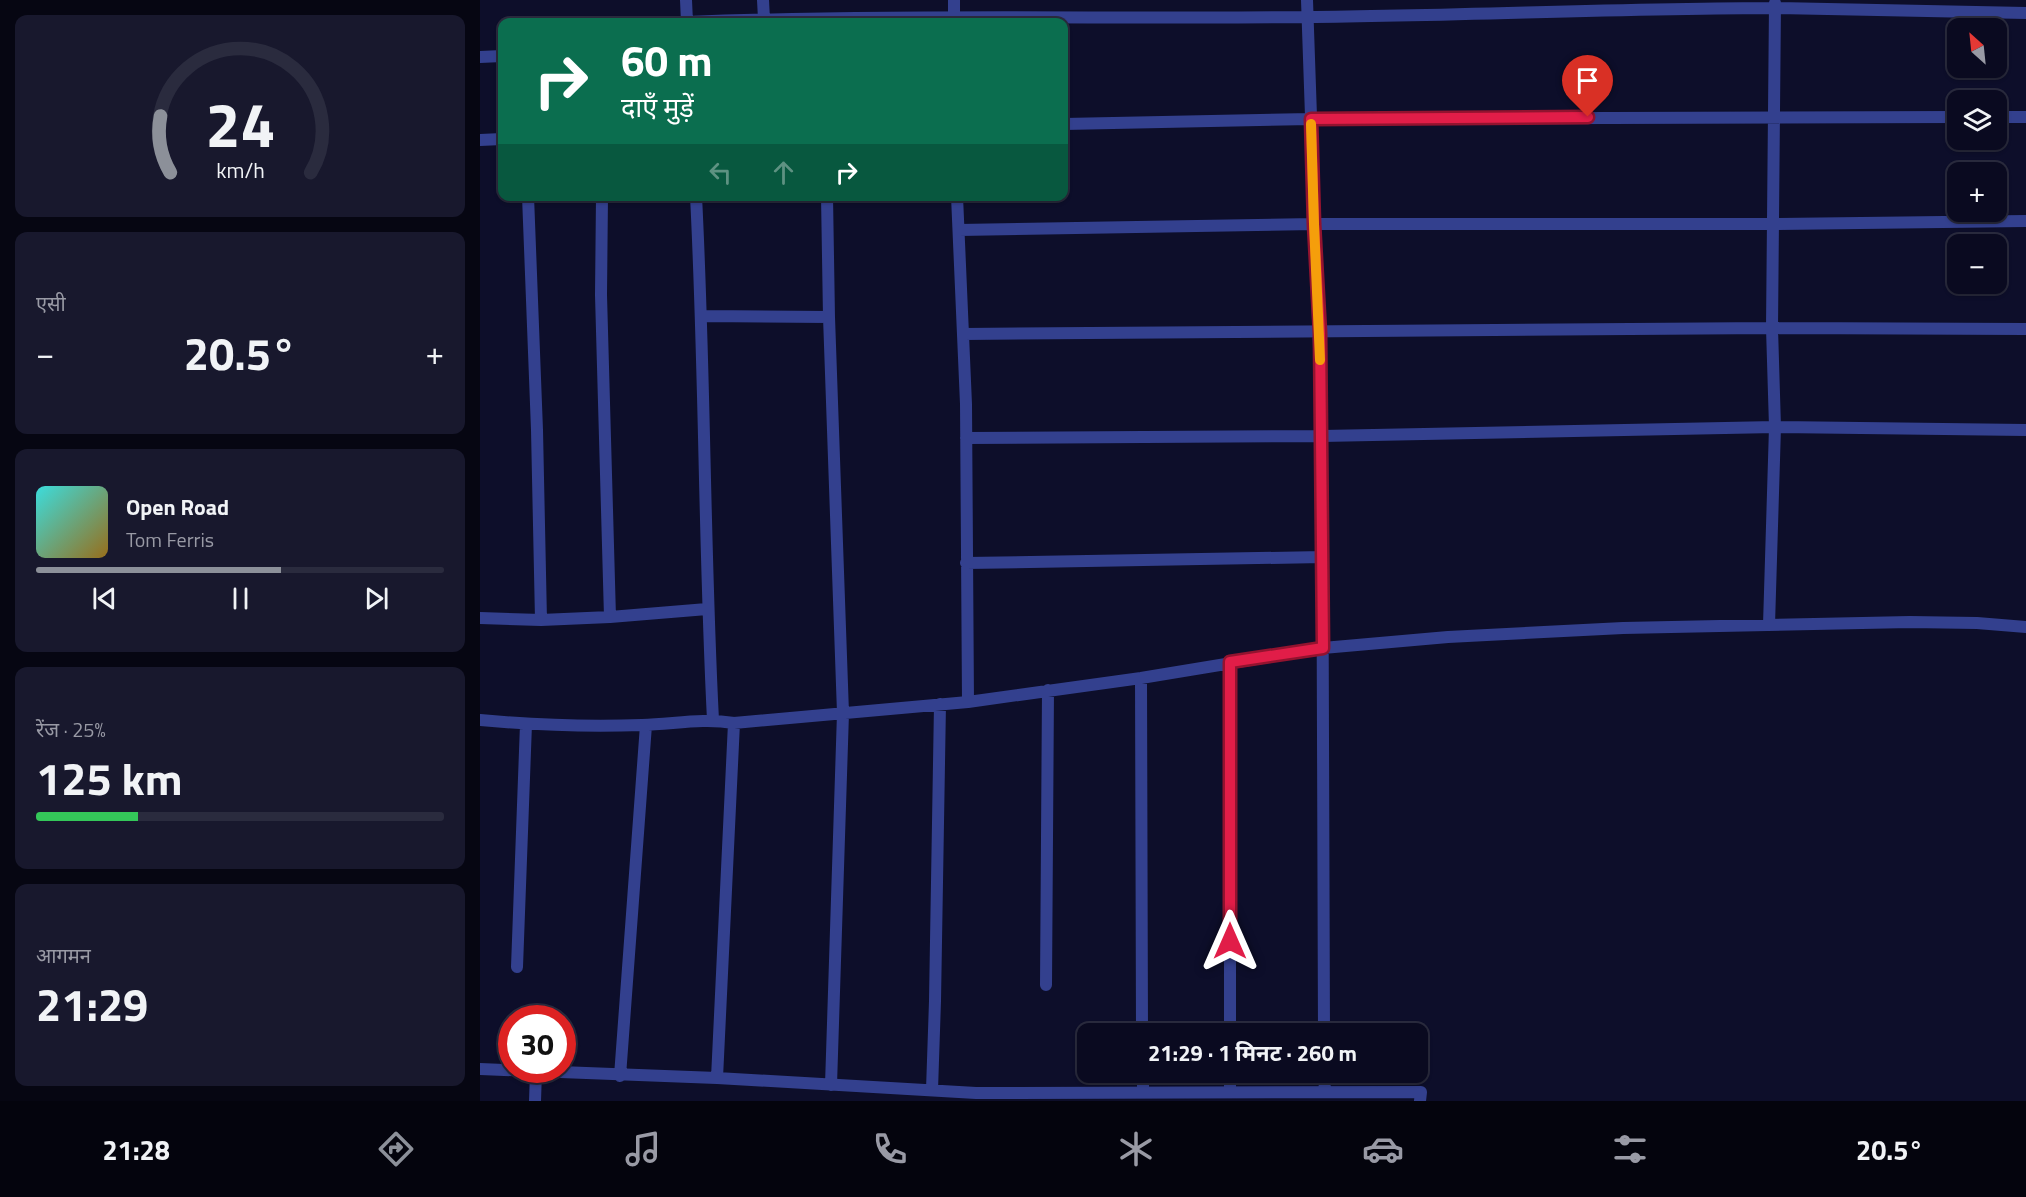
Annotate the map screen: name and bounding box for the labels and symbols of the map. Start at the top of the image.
north arrow [1947,18,2007,78]
pin [1562,55,1613,117]
position arrow [1198,909,1262,973]
speed limit sign: 30 [498,1005,576,1083]

